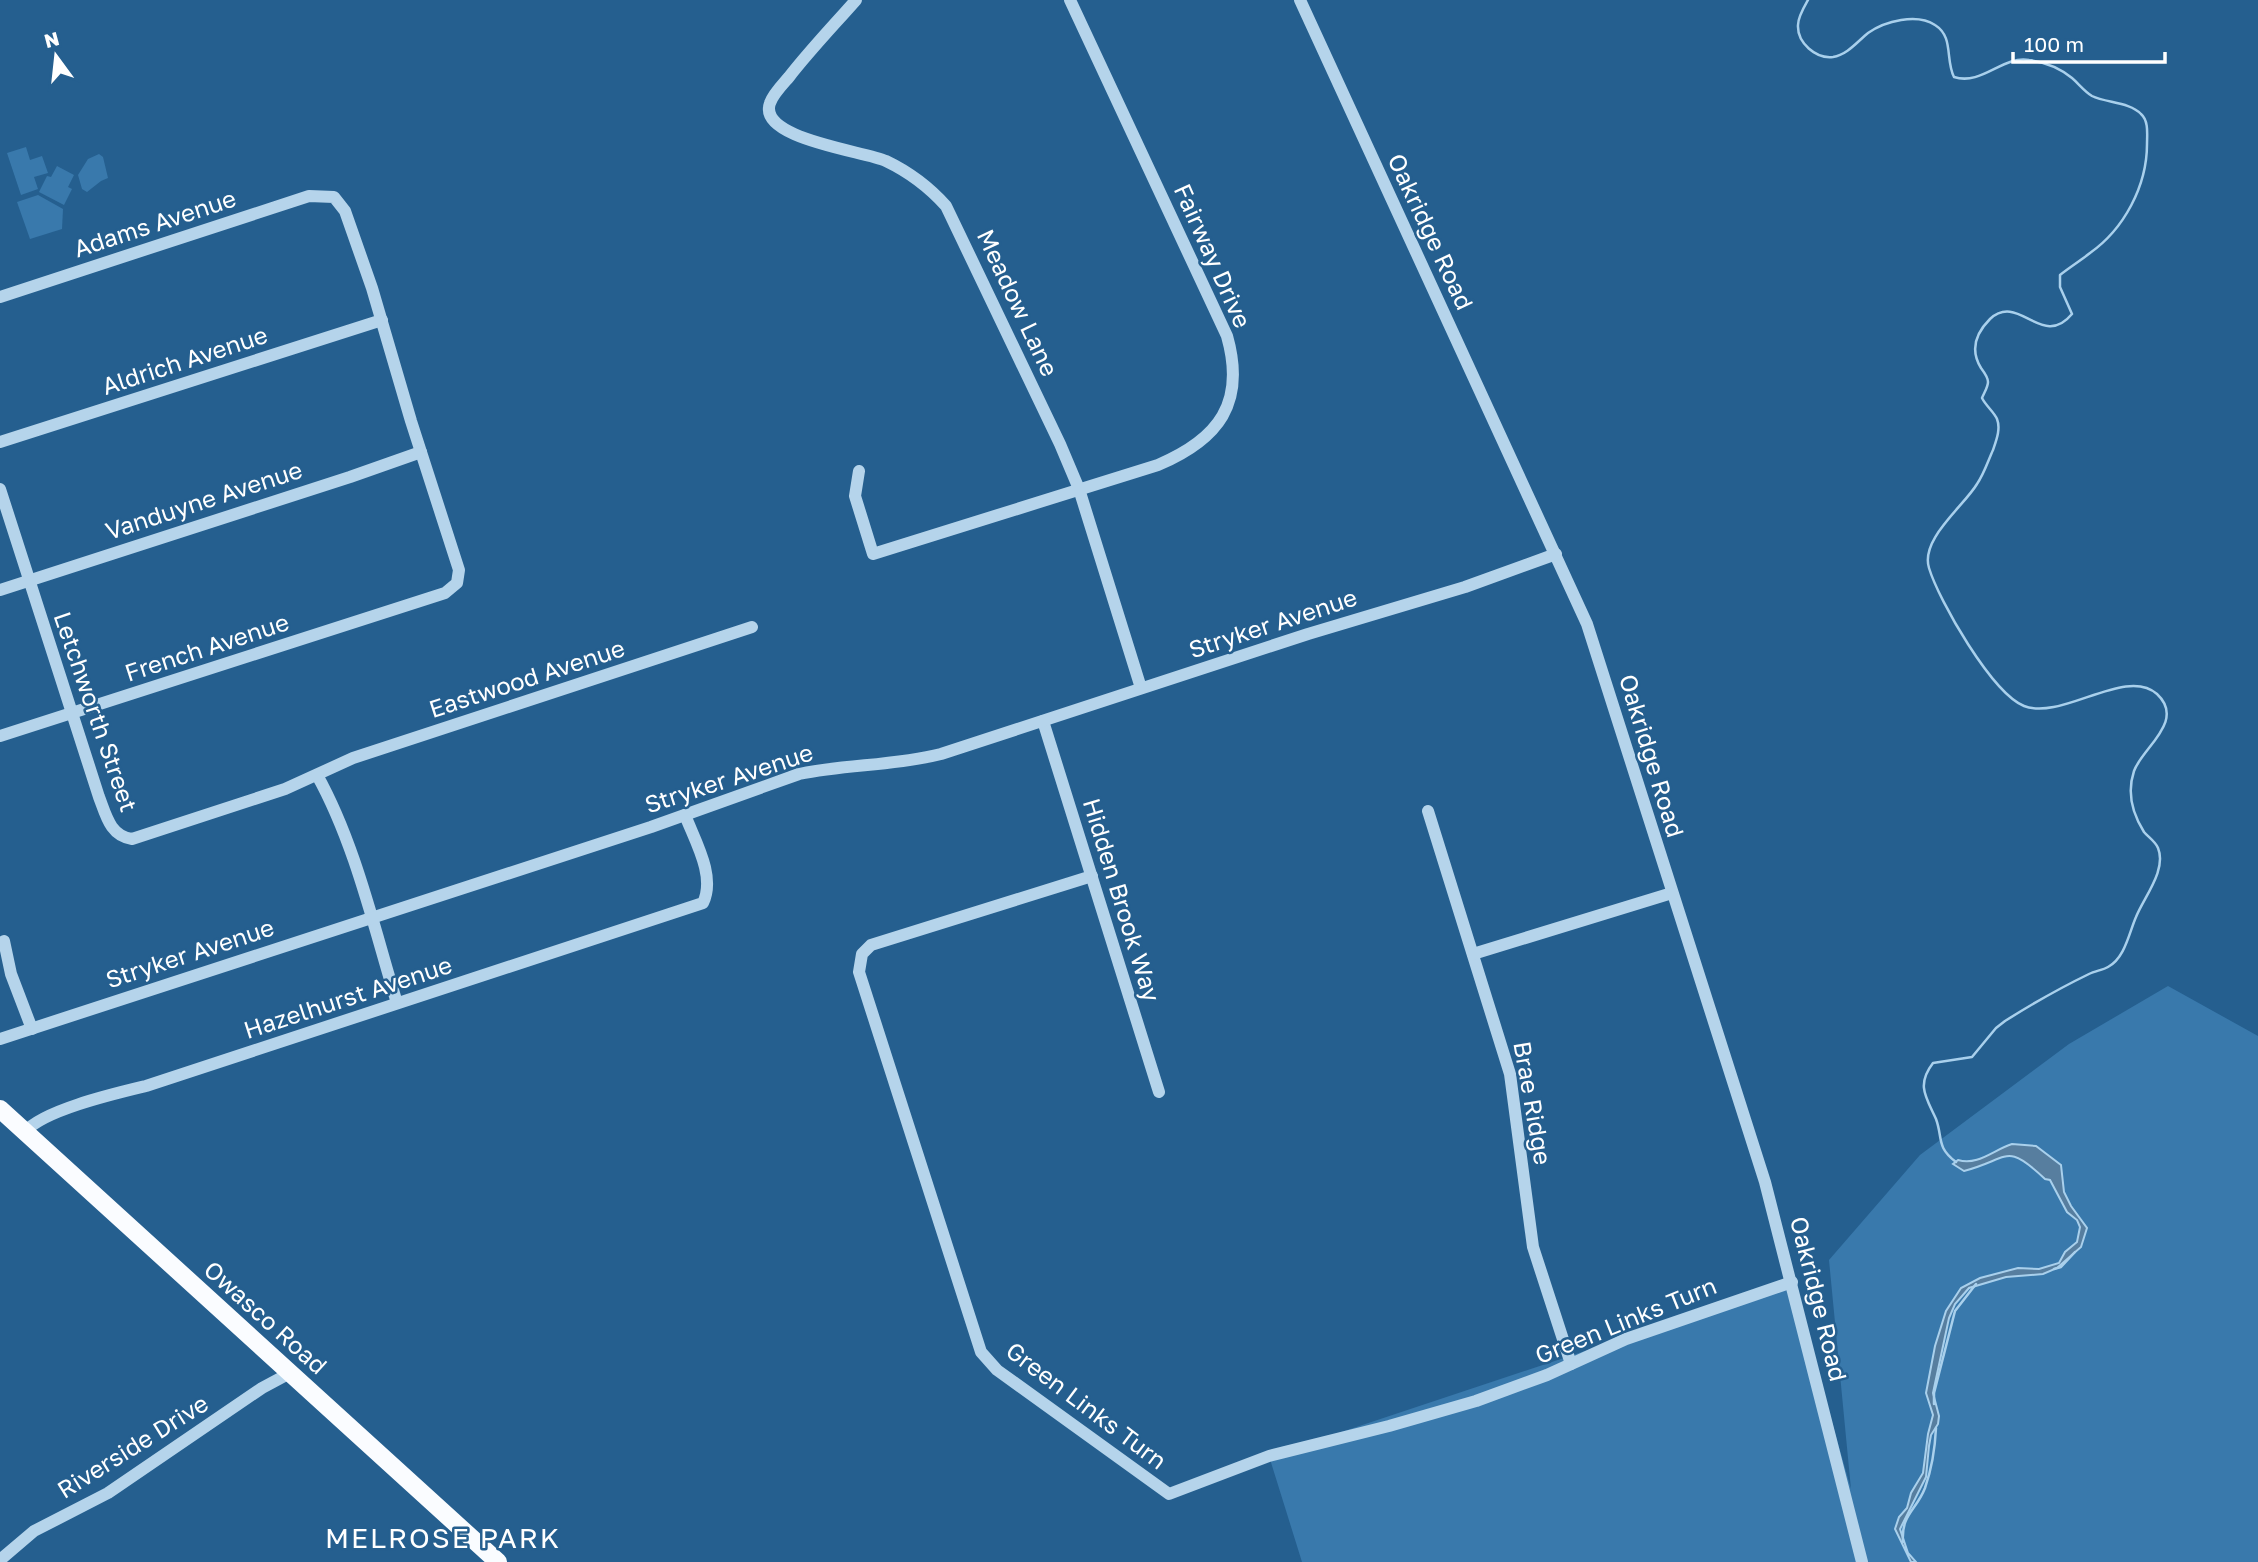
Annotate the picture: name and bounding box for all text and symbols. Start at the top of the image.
north arrow [21,21,91,91]
scale bar [2013,21,2165,65]
text: N [42,26,61,52]
text: 100 m [2024,31,2084,57]
street label: Oakridge Road [1383,149,1480,314]
street label: Fairway Drive [1169,179,1258,332]
street label: Adams Avenue [70,183,239,262]
street label: Meadow Lane [972,224,1065,380]
street label: Aldrich Avenue [98,319,271,400]
street label: Vanduyne Avenue [102,454,306,545]
street label: Stryker Avenue [1185,582,1360,663]
street label: French Avenue [121,606,292,687]
street label: Letchworth Street [49,608,144,815]
street label: Eastwood Avenue [425,632,628,723]
street label: Oakridge Road [1614,671,1691,841]
street label: Stryker Avenue [641,737,816,818]
street label: Hidden Brook Way [1078,794,1167,1005]
street label: Stryker Avenue [102,912,277,993]
street label: Hazelhurst Avenue [240,949,455,1044]
street label: Brae Ridge [1508,1039,1559,1167]
street label: Oakridge Road [1785,1213,1854,1384]
street label: Owasco Road [199,1254,333,1380]
street label: Green Links Turn [1530,1270,1720,1369]
street label: Green Links Turn [1001,1335,1173,1475]
street label: Riverside Drive [51,1388,213,1504]
district label: MELROSE PARK [325,1521,561,1554]

